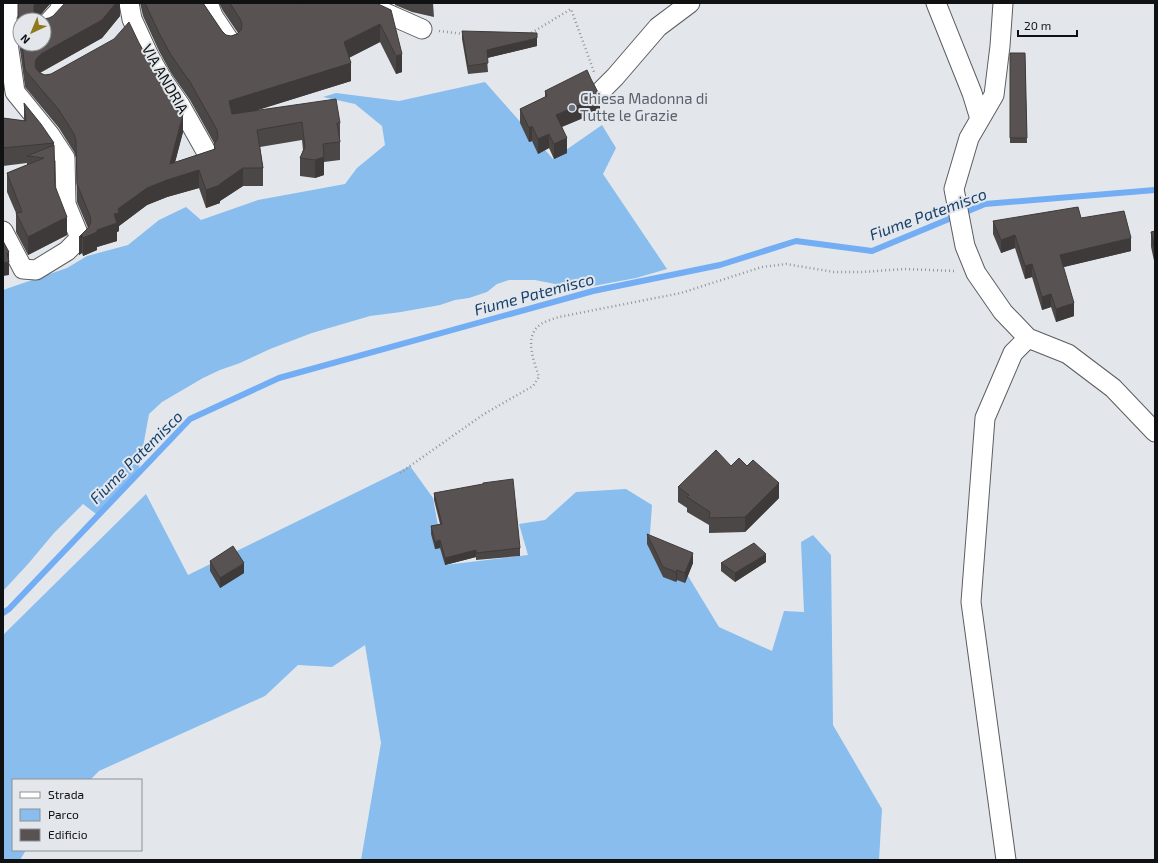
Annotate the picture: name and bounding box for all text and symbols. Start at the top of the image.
north arrow [12,12,52,52]
scale bar [1018,12,1077,38]
text: 20 m [1024,18,1051,32]
text: N [17,32,32,47]
street label: VIA ANDRIA [139,40,193,117]
place label: Chiesa Madonna di Tutte le Grazie [580,89,708,124]
marker: Chiesa Madonna di Tutte le Grazie [567,103,577,113]
water label: Fiume Patemisco [867,183,989,244]
water label: Fiume Patemisco [472,268,596,319]
water label: Fiume Patemisco [85,406,186,507]
legend [12,779,142,851]
text: Strada [48,787,84,801]
text: Parco [48,807,79,821]
text: Edificio [48,827,88,841]

